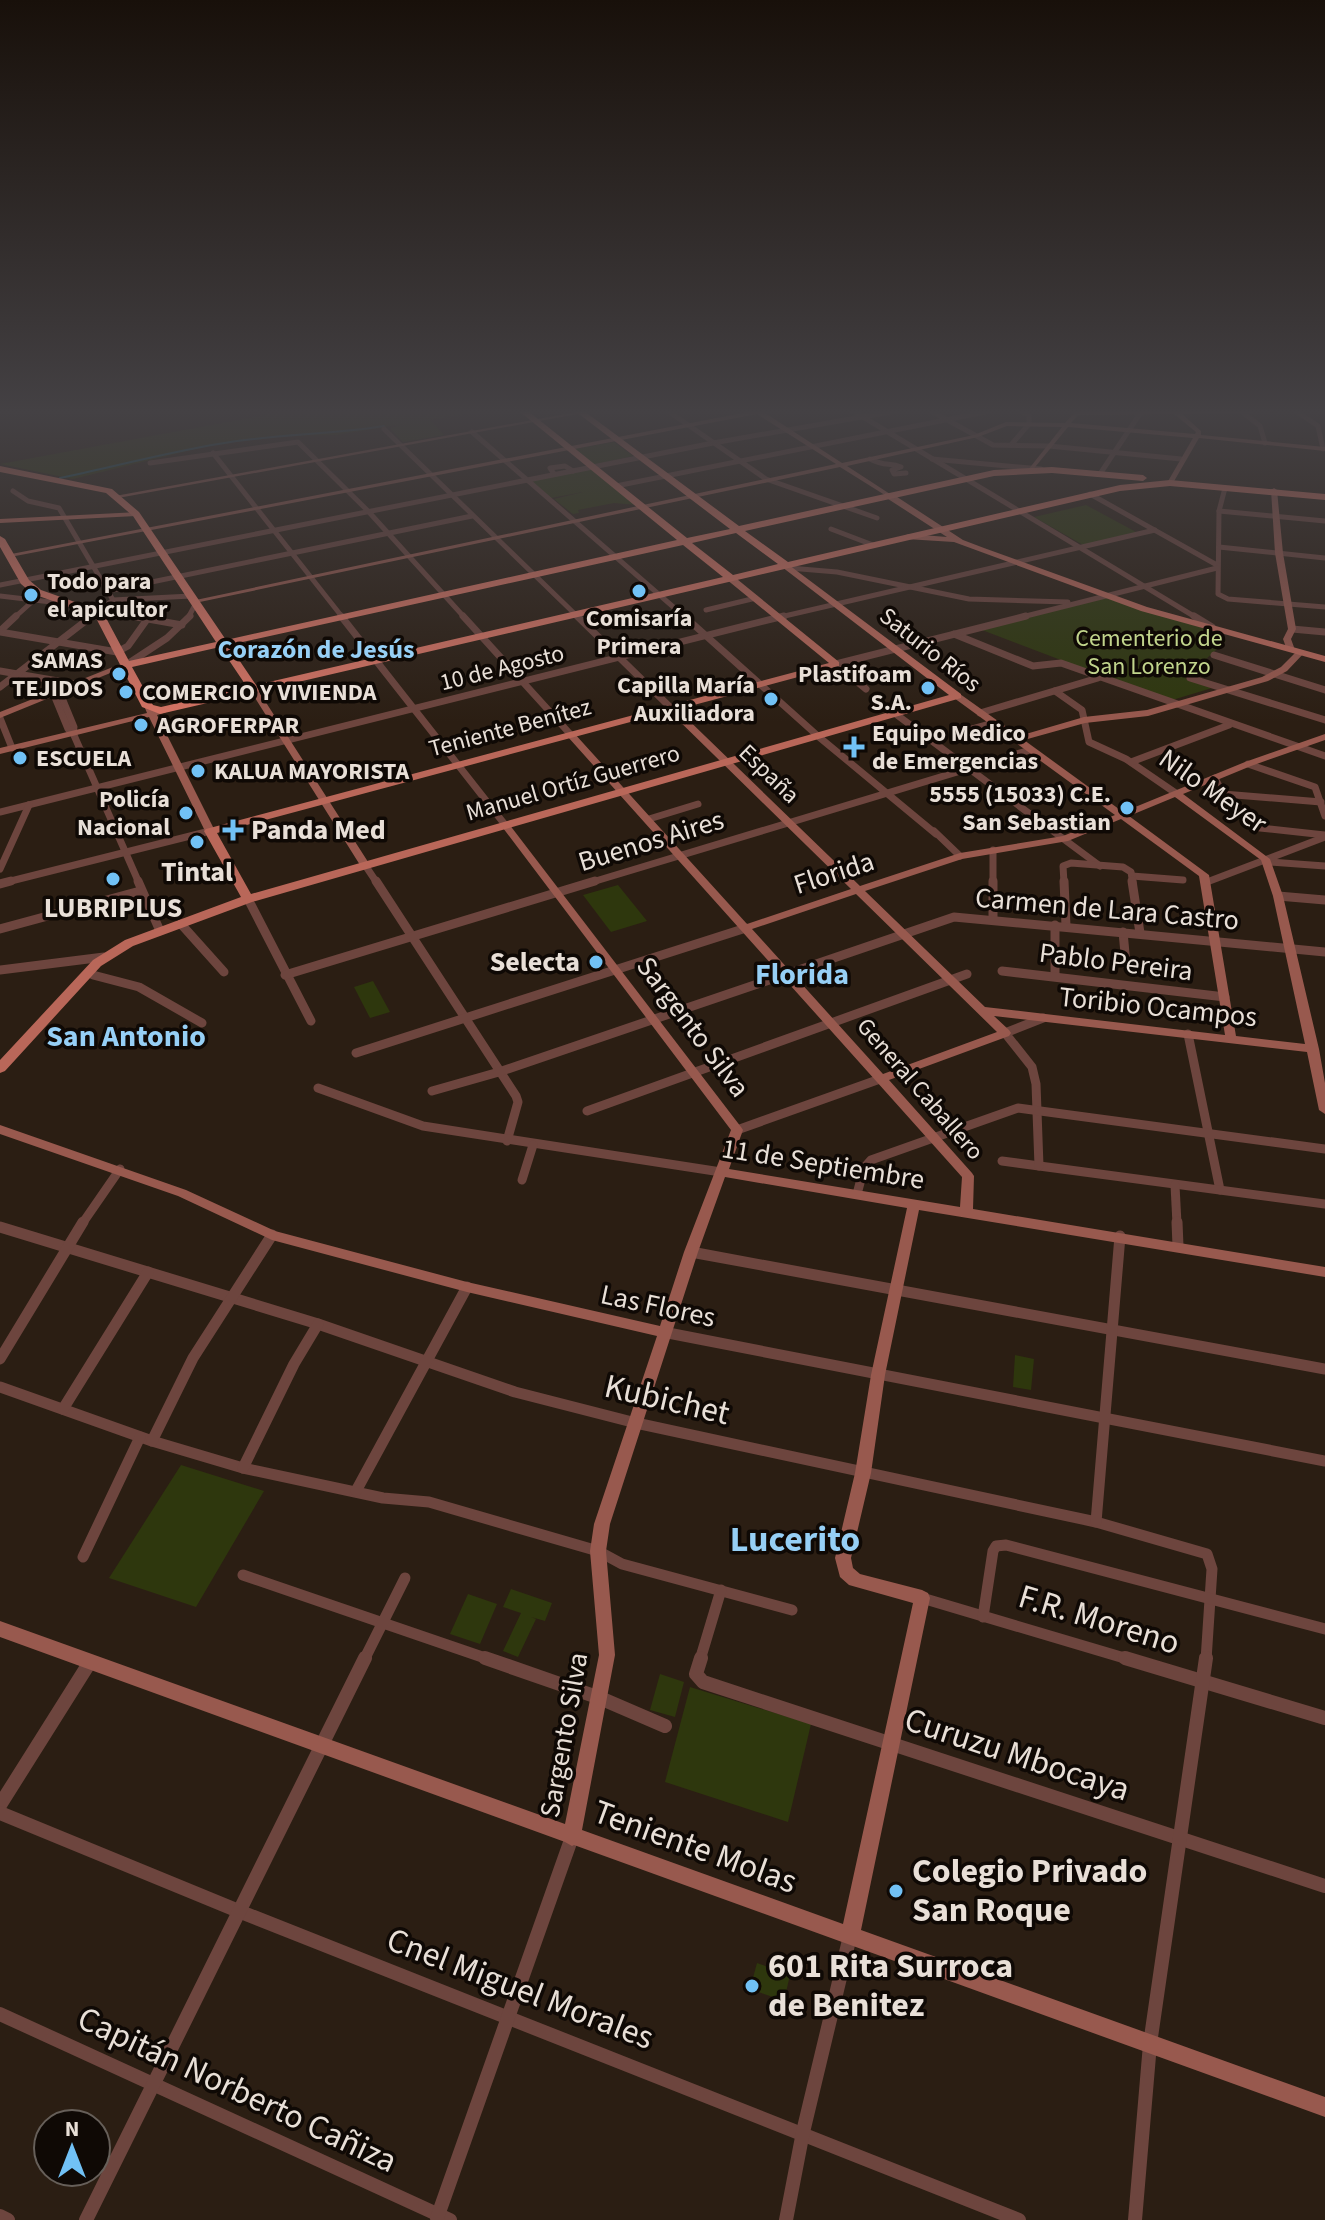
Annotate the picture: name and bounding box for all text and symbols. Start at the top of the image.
place label: Todo para el apicultor [47,564,168,627]
marker: Comisaría Primera [630,582,648,600]
marker: Todo para el apicultor [22,586,40,604]
street label: Saturio Ríos [872,599,988,701]
place label: Comisaría Primera [586,601,692,664]
park label: Cementerio de San Lorenzo [1075,621,1223,684]
district label: Corazón de Jesús [217,631,415,668]
street label: 10 de Agosto [436,636,568,700]
place label: SAMAS TEJIDOS [12,643,103,706]
place label: Plastifoam S.A. [798,657,912,720]
marker: SAMAS TEJIDOS [110,665,128,683]
place label: Capilla María Auxiliadora [617,668,755,731]
place label: COMERCIO Y VIVIENDA [142,675,377,710]
marker: Plastifoam S.A. [919,679,937,697]
marker: COMERCIO Y VIVIENDA [117,683,135,701]
street label: Teniente Benítez [425,690,595,766]
marker: Capilla María Auxiliadora [762,690,780,708]
place label: AGROFERPAR [156,708,299,743]
marker: AGROFERPAR [132,716,150,734]
place label: Equipo Medico de Emergencias [872,716,1038,779]
street label: Manuel Ortíz Guerrero [462,736,684,830]
street label: España [731,736,807,812]
marker: Equipo Medico de Emergencias [843,736,865,758]
street label: Nilo Meyer [1151,739,1275,843]
place label: ESCUELA [36,741,131,776]
marker: ESCUELA [11,749,29,767]
place label: KALUA MAYORISTA [214,754,409,789]
marker: KALUA MAYORISTA [189,762,207,780]
place label: 5555 (15033) C.E. San Sebastian [929,777,1111,840]
place label: Policía Nacional [77,782,170,845]
marker: 5555 (15033) C.E. San Sebastian [1118,799,1136,817]
street label: Buenos Aires [573,800,729,882]
marker: Policía Nacional [177,804,195,822]
place label: Panda Med [251,810,386,850]
marker: Panda Med [222,819,244,841]
marker: Tintal [188,833,206,851]
street label: Florida [789,841,879,905]
place label: Tintal [161,852,233,892]
marker: LUBRIPLUS [104,870,122,888]
street label: Carmen de Lara Castro [973,878,1241,940]
place label: LUBRIPLUS [44,888,182,928]
street label: Pablo Pereira [1037,933,1195,991]
place label: Selecta [490,942,580,982]
street label: Sargento Silva [627,948,759,1106]
marker: Selecta [587,953,605,971]
district label: Florida [755,953,849,996]
street label: Toribio Ocampos [1057,977,1259,1037]
street label: General Caballero [848,1010,992,1168]
district label: San Antonio [46,1015,206,1058]
street label: 11 de Septiembre [719,1128,927,1200]
street label: Las Flores [597,1274,719,1338]
street label: Kubichet [600,1362,735,1438]
district label: Lucerito [730,1514,860,1565]
street label: F.R. Moreno [1013,1572,1185,1668]
street label: Sargento Silva [530,1649,598,1821]
street label: Curuzu Mbocaya [898,1696,1136,1814]
street label: Teniente Molas [586,1788,804,1906]
place label: Colegio Privado San Roque [912,1847,1147,1935]
marker: Colegio Privado San Roque [887,1882,905,1900]
street label: Cnel Miguel Morales [379,1916,661,2062]
place label: 601 Rita Surroca de Benitez [768,1942,1013,2030]
marker: 601 Rita Surroca de Benitez [743,1977,761,1995]
street label: Capitán Norberto Cañiza [71,1998,403,2182]
north arrow [32,2108,112,2188]

